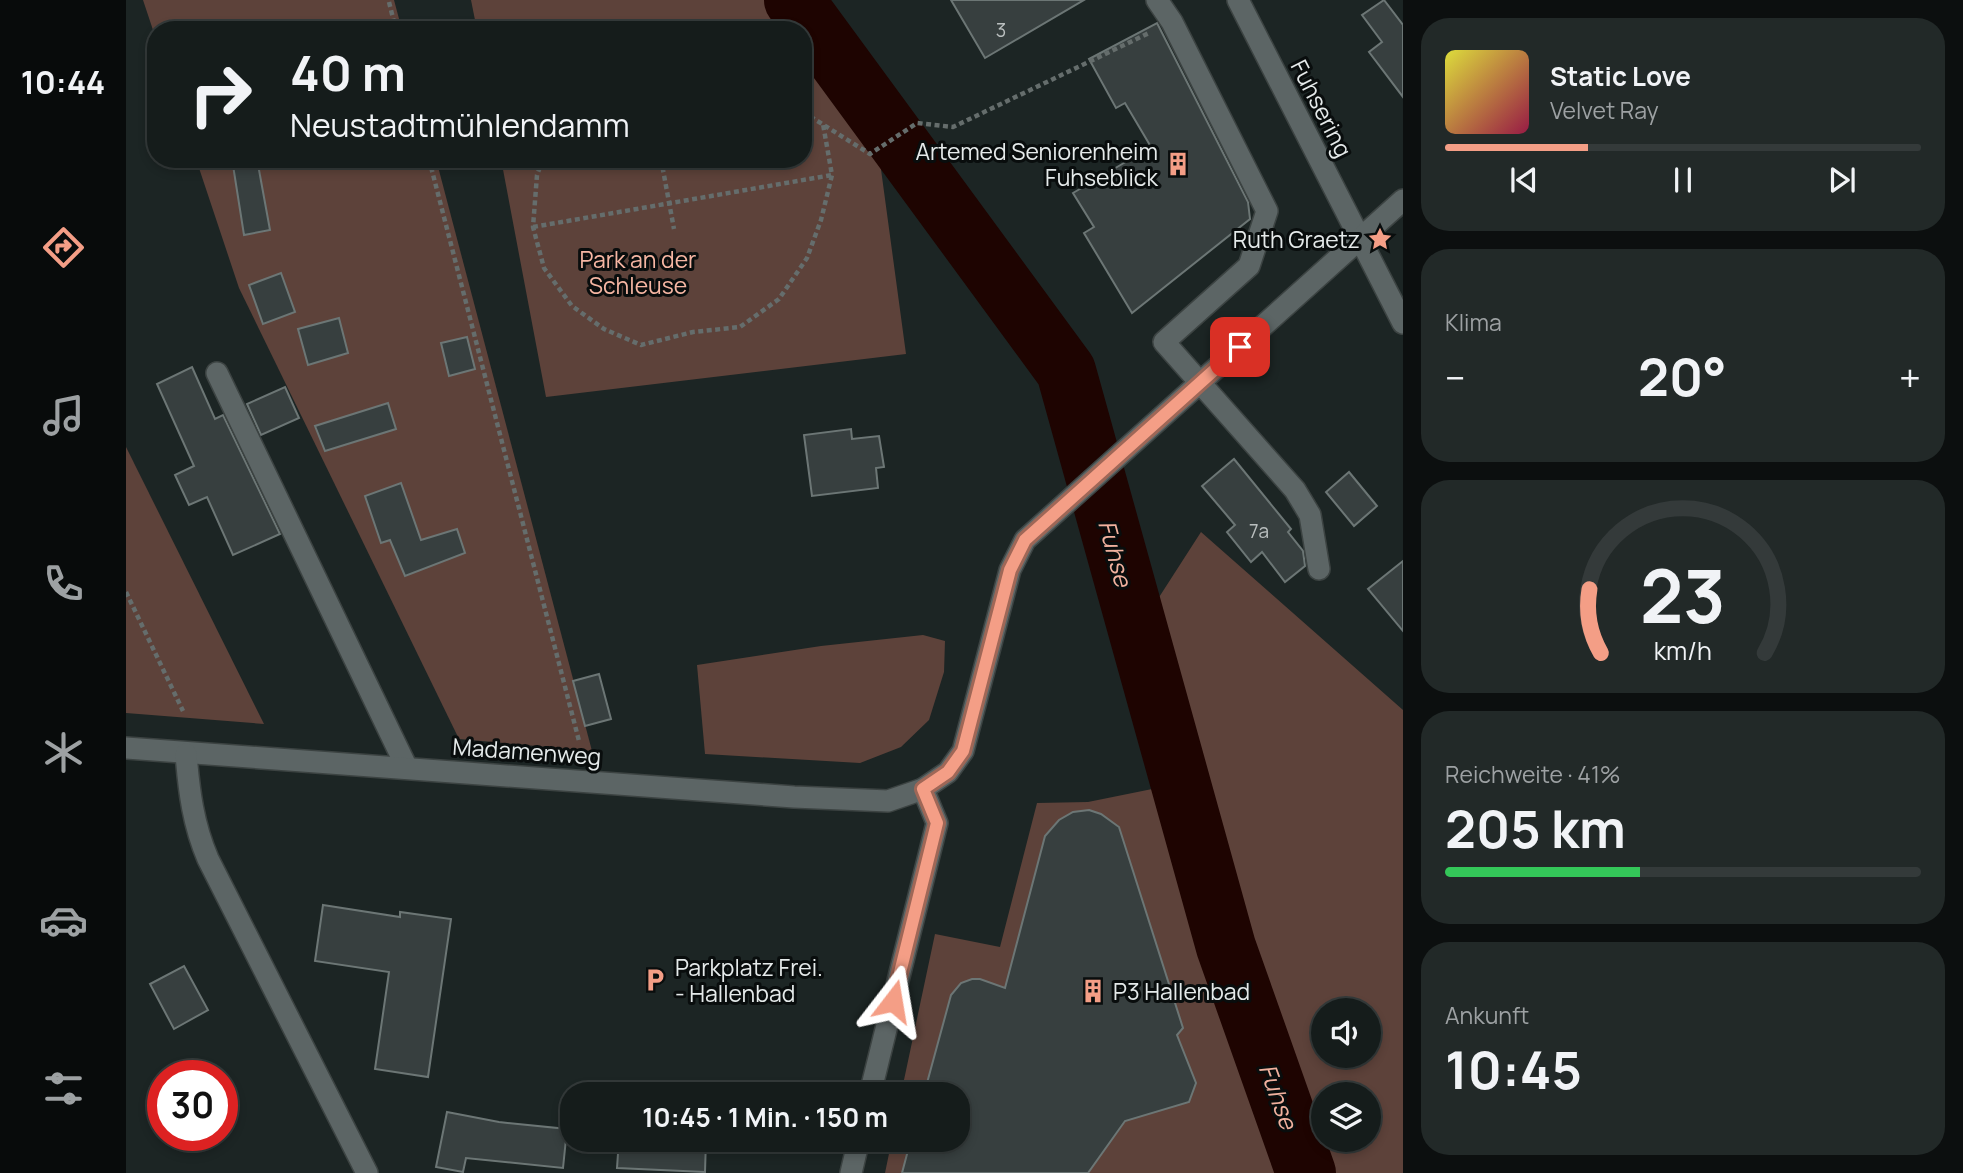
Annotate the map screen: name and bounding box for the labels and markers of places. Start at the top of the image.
place label: Artemed Seniorenheim Fuhseblick [915,135,1159,193]
building icon: Artemed Seniorenheim Fuhseblick [1164,150,1192,178]
place label: Ruth Graetz [1233,223,1360,255]
place icon: Ruth Graetz [1366,225,1394,253]
pin [1210,317,1270,377]
place label: Parkplatz Frei. - Hallenbad [675,951,823,1009]
parking icon: Parkplatz Frei. - Hallenbad [641,966,669,994]
place label: P3 Hallenbad [1113,975,1250,1007]
building icon: P3 Hallenbad [1079,977,1107,1005]

